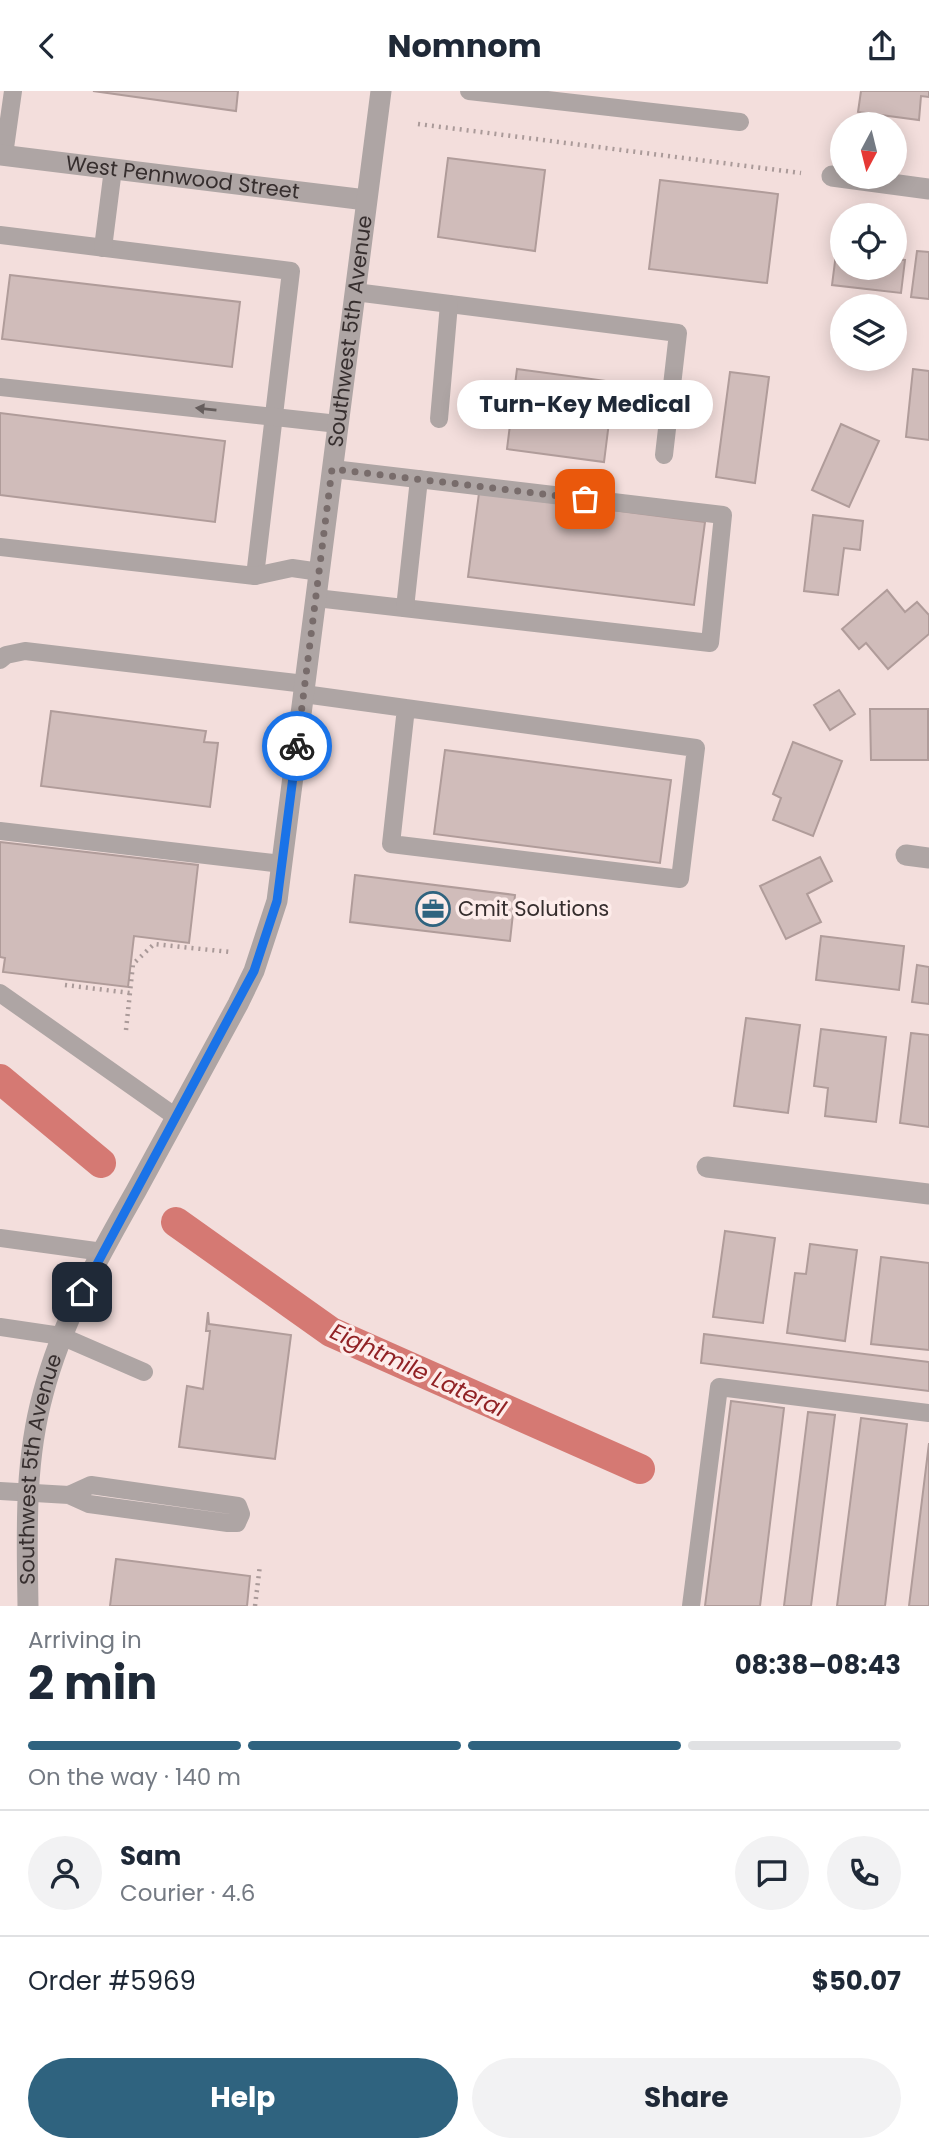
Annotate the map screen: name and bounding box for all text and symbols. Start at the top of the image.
text: Nomnom [387,23,542,68]
icon: back [28,27,66,65]
icon: share [863,27,901,65]
north arrow [830,112,906,189]
map controls [830,112,907,371]
street label: West Pennwood Street [64,148,301,206]
button: locate [830,203,907,280]
street label: Southwest 5th Avenue [320,214,379,449]
button: layers [830,294,907,371]
callout: Turn-Key Medical [457,380,713,429]
text: Turn-Key Medical [479,388,691,420]
one-way arrow [195,403,217,414]
pin [555,469,615,529]
icon: bag [566,480,604,518]
courier [262,711,332,781]
icon: bike [278,727,316,765]
office icon: Cmit Solutions [414,890,452,928]
place label: Cmit Solutions [458,894,609,923]
pin [52,1262,112,1322]
icon: home [63,1273,101,1311]
water label: Eightmile Lateral [325,1315,511,1425]
street label: Southwest 5th Avenue [12,1349,68,1585]
text: Arriving in [28,1624,142,1656]
text: 08:38–08:43 [735,1647,901,1683]
text: 2 min [28,1651,157,1715]
text: On the way · 140 m [28,1761,241,1793]
button: person [28,1836,102,1910]
button: chat [735,1836,809,1910]
button: phone [827,1836,901,1910]
text: Sam [120,1838,181,1874]
text: Courier · 4.6 [120,1877,255,1909]
text: Order #5969 [28,1963,196,1999]
text: $50.07 [812,1963,901,1999]
button: Help [28,2058,458,2138]
button: Share [472,2058,901,2138]

